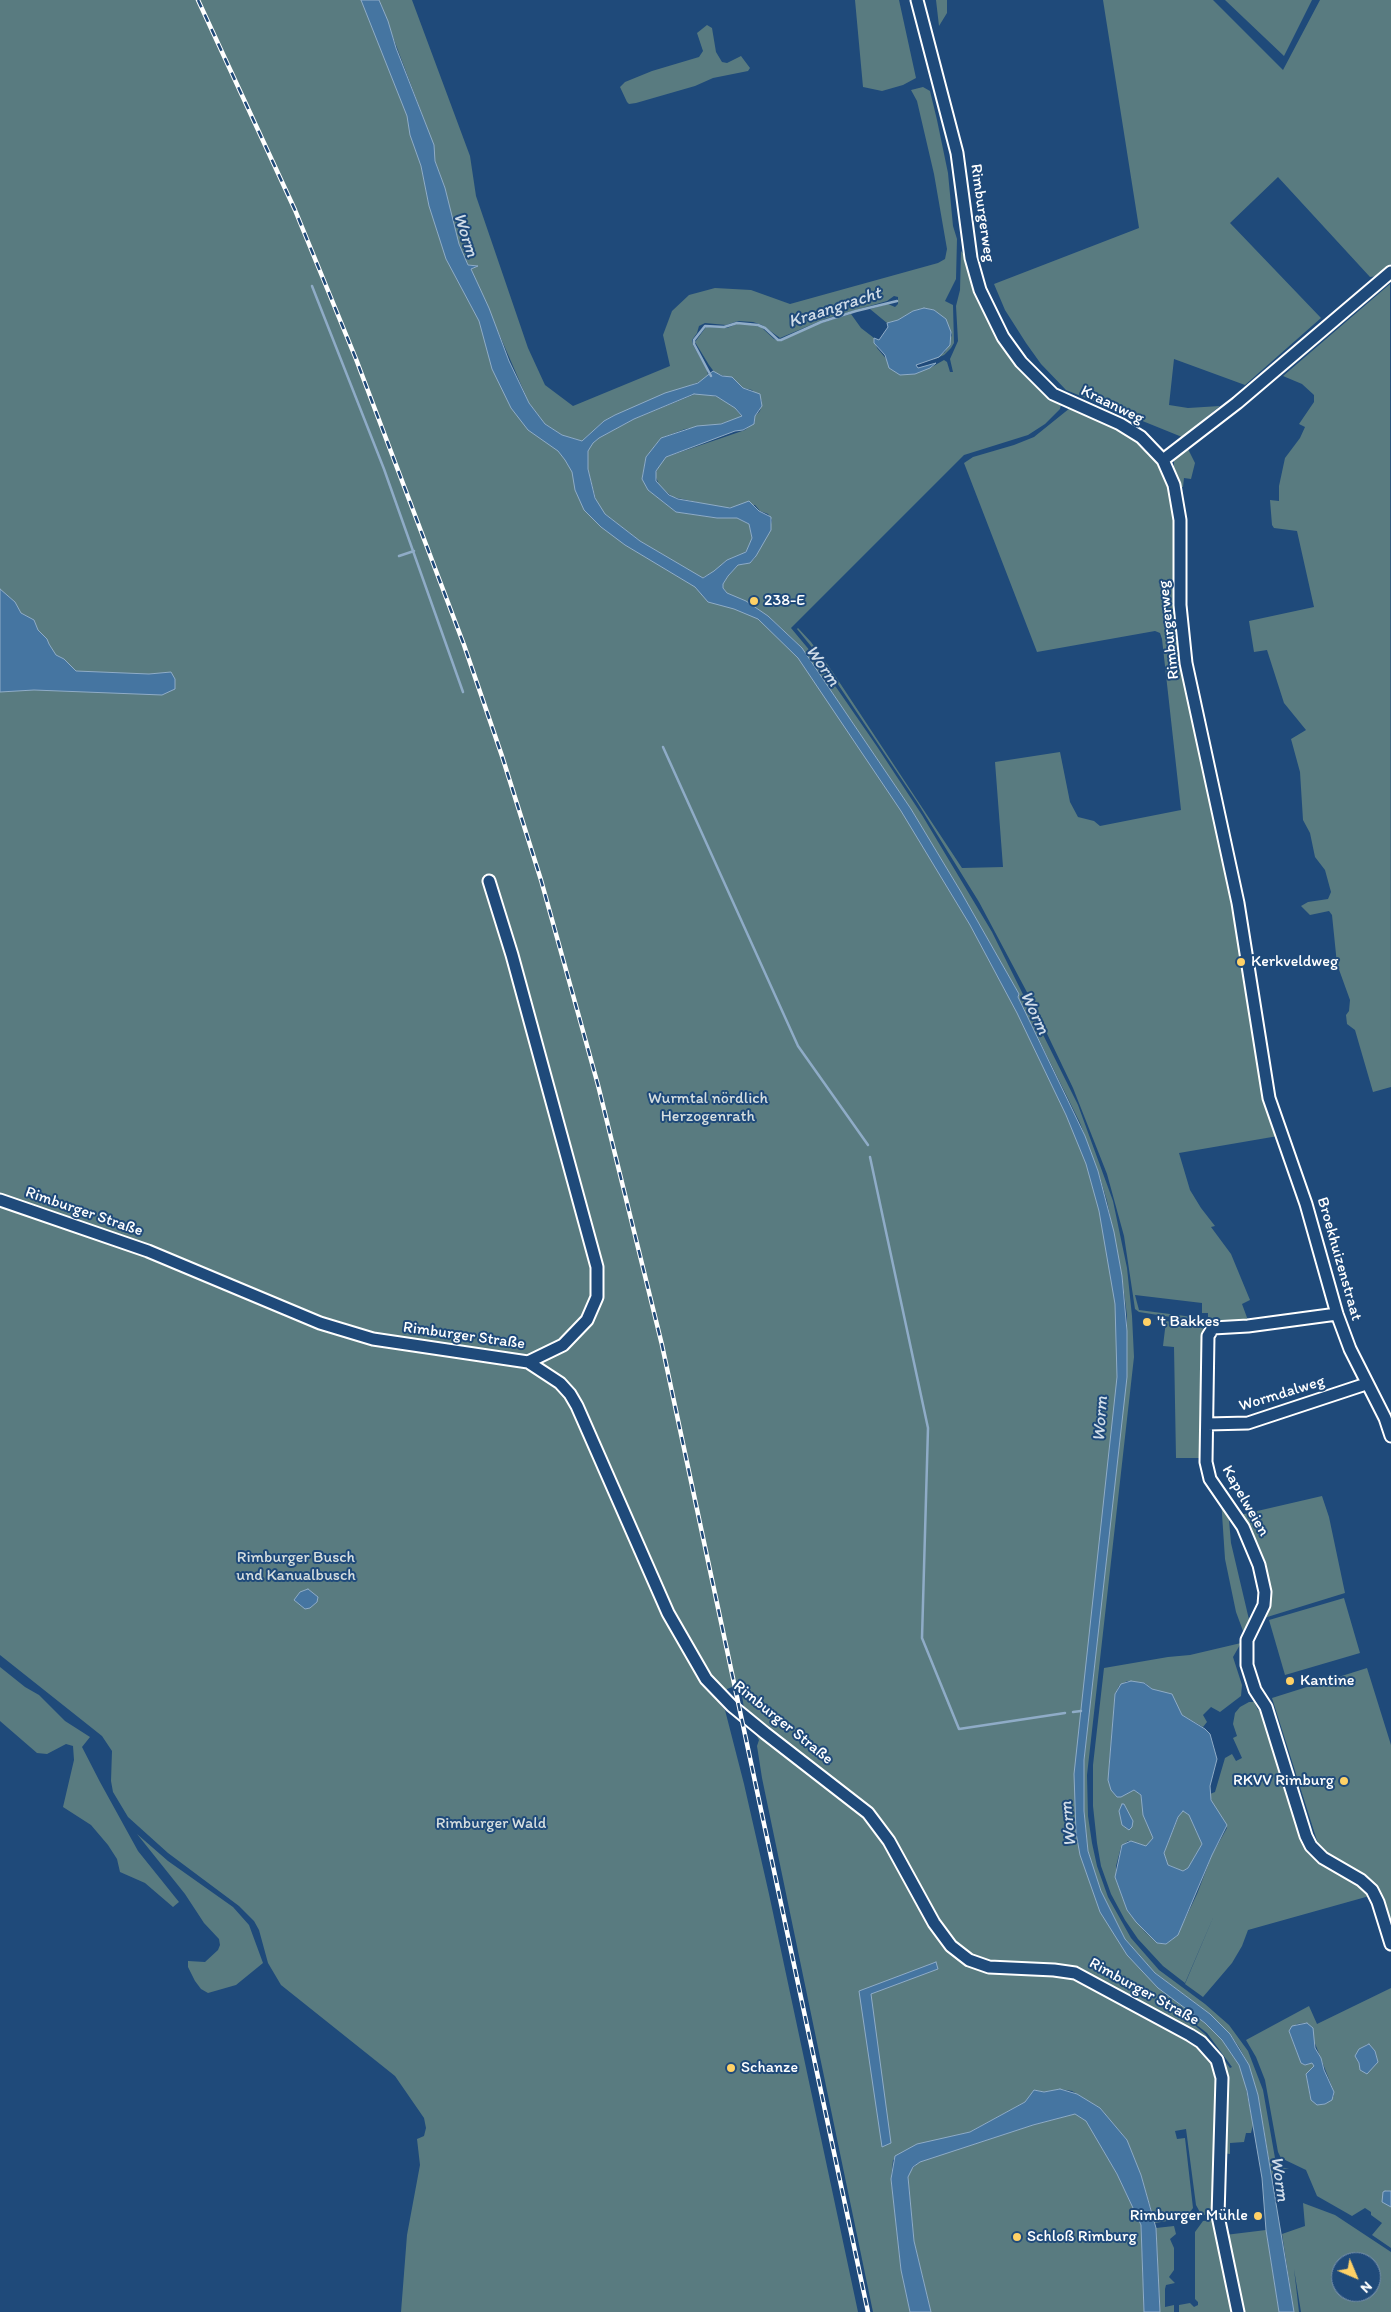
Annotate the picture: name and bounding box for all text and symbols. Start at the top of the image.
street label: Rimburgerweg [966,162,998,264]
water label: Worm [448,210,482,260]
water label: Kraangracht [786,283,884,333]
street label: Kraanweg [1077,381,1147,429]
street label: Rimburgerweg [1154,580,1184,680]
place label: 238-E [764,591,805,611]
marker: 238-E [748,595,760,607]
water label: Worm [800,641,844,691]
place label: Kerkveldweg [1251,952,1338,972]
marker: Kerkveldweg [1235,956,1247,968]
water label: Worm [1015,988,1053,1038]
park label: Wurmtal nördlich Herzogenrath [648,1089,768,1127]
street label: Rimburger Straße [23,1183,145,1241]
street label: Broekhuizenstraat [1312,1195,1366,1323]
place label: 't Bakkes [1157,1312,1220,1332]
marker: 't Bakkes [1141,1316,1153,1328]
street label: Rimburger Straße [402,1318,526,1354]
street label: Wormdalweg [1237,1372,1327,1416]
water label: Worm [1089,1395,1113,1443]
street label: Kapelweien [1217,1462,1273,1540]
park label: Rimburger Busch und Kanualbusch [236,1548,356,1586]
place label: Kantine [1300,1671,1354,1691]
marker: Kantine [1284,1675,1296,1687]
street label: Rimburger Straße [729,1677,837,1769]
place label: RKVV Rimburg [1233,1771,1334,1791]
marker: RKVV Rimburg [1338,1775,1350,1787]
water label: Worm [1056,1800,1082,1848]
park label: Rimburger Wald [436,1814,546,1834]
street label: Rimburger Straße [1086,1954,1202,2030]
place label: Schanze [741,2058,798,2078]
marker: Schanze [725,2062,737,2074]
water label: Worm [1265,2155,1293,2203]
place label: Rimburger Mühle [1130,2206,1248,2226]
marker: Rimburger Mühle [1252,2210,1264,2222]
place label: Schloß Rimburg [1027,2227,1137,2247]
marker: Schloß Rimburg [1011,2231,1023,2243]
north arrow [1331,2252,1381,2302]
text: N [1357,2278,1376,2297]

